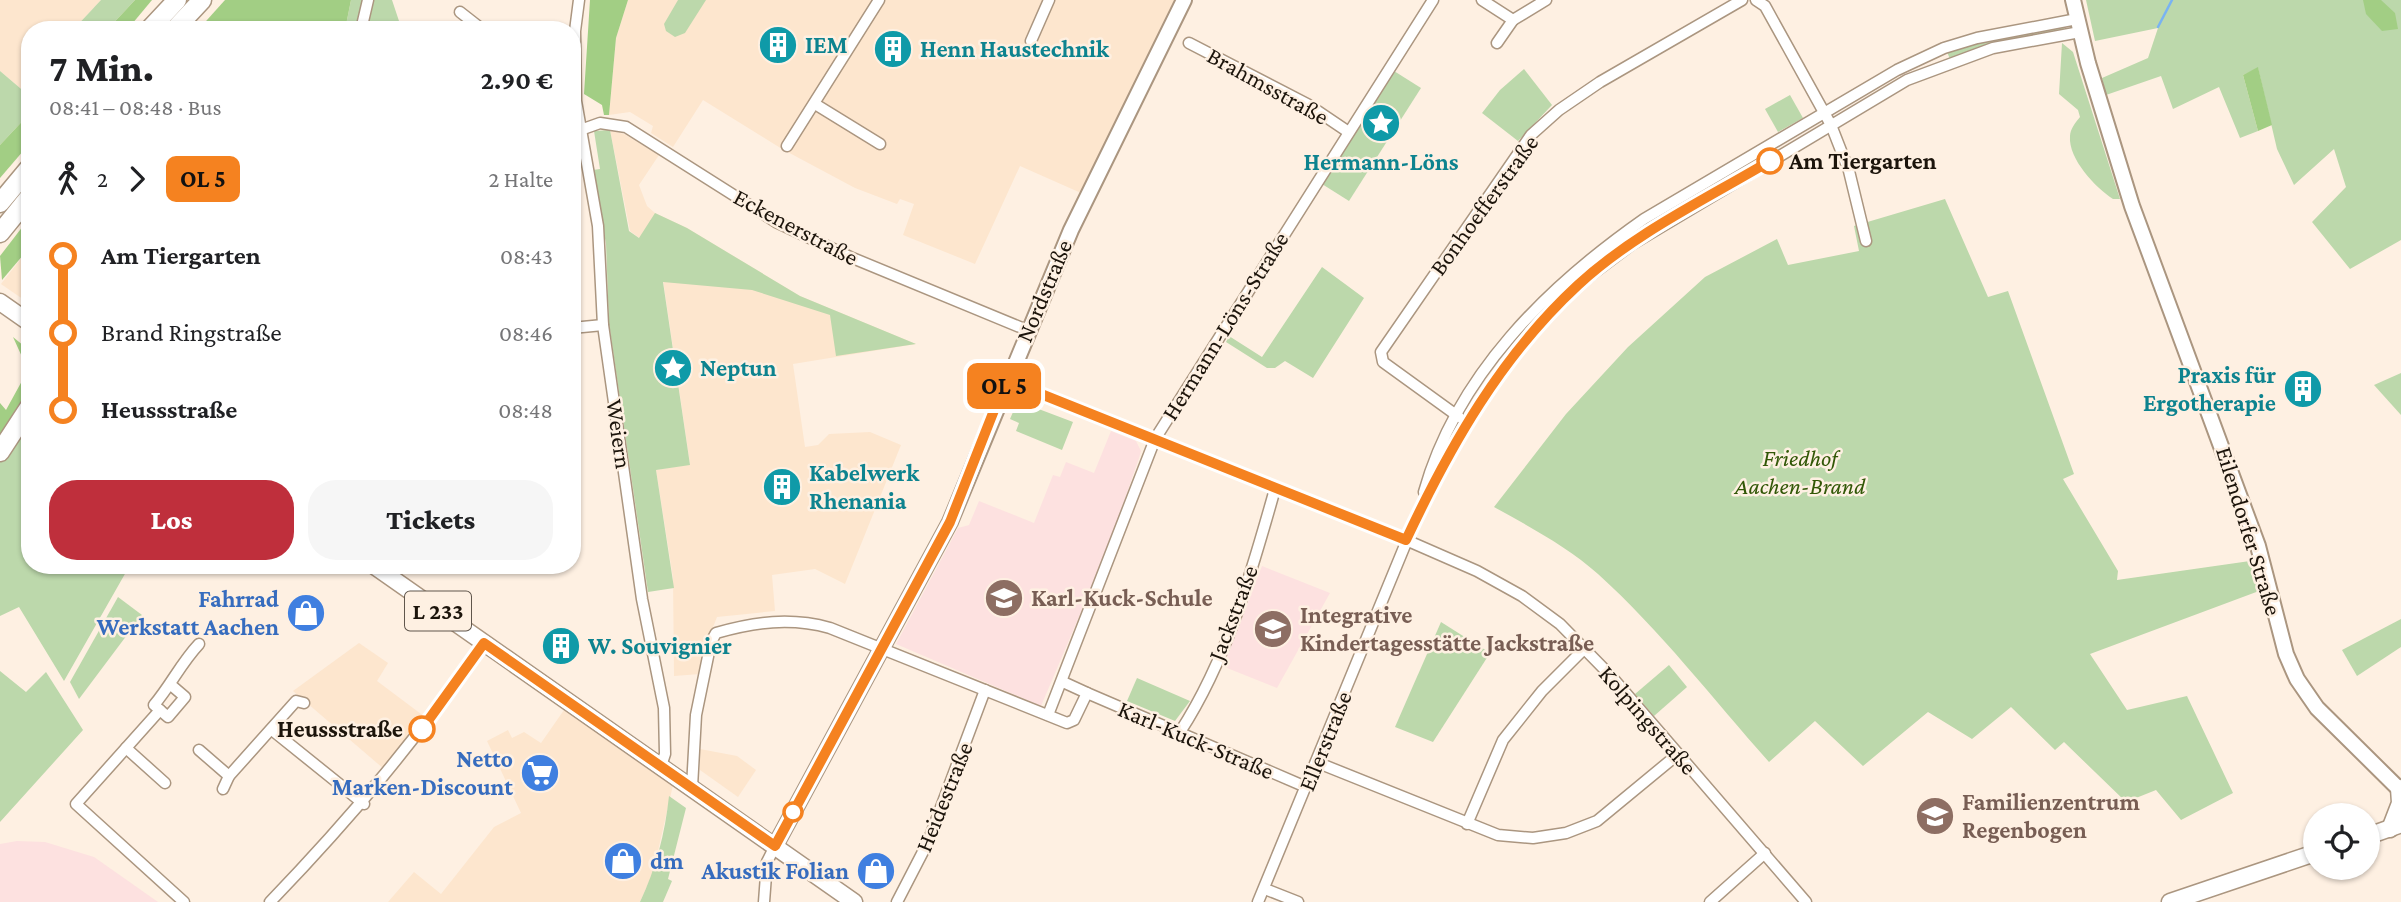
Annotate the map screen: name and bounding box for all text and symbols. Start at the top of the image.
building icon: IEM [757,24,799,66]
building icon: Henn Haustechnik [872,28,914,70]
place label: IEM [805,31,848,58]
place label: Henn Haustechnik [920,35,1110,62]
street label: Brahmsstraße [1203,41,1334,130]
text: 7 Min. [49,47,154,89]
text: 2.90 € [481,66,553,95]
text: 08:41 – 08:48 · Bus [49,94,222,120]
place icon: Hermann-Löns [1360,102,1402,144]
street label: Bonhoefferstraße [1424,129,1544,280]
place label: Am Tiergarten [1788,147,1937,174]
place label: Hermann-Löns [1304,148,1459,175]
marker: Am Tiergarten [1757,148,1783,174]
icon: walk [49,160,87,198]
icon: forward [118,160,156,198]
text: OL 5 [180,165,226,192]
text: 2 [97,166,108,192]
text: 2 Halte [488,166,553,192]
street label: Eckenerstraße [729,182,863,271]
street label: Hermann-Löns-Straße [1156,227,1294,425]
street label: Nordstraße [1010,236,1077,346]
text: Am Tiergarten [101,241,261,270]
text: 08:43 [500,243,553,269]
text: Brand Ringstraße [101,318,282,347]
text: 08:46 [499,320,553,346]
place icon: Neptun [652,347,694,389]
place label: Neptun [700,354,777,381]
place label: Praxis für Ergotherapie [2143,361,2276,416]
line badge: OL 5 [955,363,1053,409]
building icon: Praxis für Ergotherapie [2282,368,2324,410]
text: OL 5 [981,372,1027,399]
text: Heussstraße [101,395,237,424]
text: 08:48 [498,397,553,423]
street label: Weiern [601,397,638,470]
street label: Eilendorfer Straße [2211,443,2288,618]
park label: Friedhof Aachen-Brand [1734,444,1866,499]
place label: Kabelwerk Rhenania [809,459,920,514]
building icon: Kabelwerk Rhenania [761,466,803,508]
button: Los [49,480,294,560]
button: Tickets [308,480,553,560]
street label: Jackstraße [1201,561,1263,666]
school or university icon: Karl-Kuck-Schule [983,577,1025,619]
place label: Karl-Kuck-Schule [1031,584,1213,611]
place label: Fahrrad Werkstatt Aachen [96,585,279,640]
shop icon: Fahrrad Werkstatt Aachen [285,592,327,634]
road number: L 233 [405,592,471,631]
place label: Integrative Kindertagesstätte Jackstraße [1300,601,1594,656]
school or university icon: Integrative Kindertagesstätte Jackstraße [1252,608,1294,650]
building icon: W. Souvignier [540,625,582,667]
place label: W. Souvignier [587,632,732,659]
street label: Kolpingstraße [1594,660,1703,780]
street label: Ellerstraße [1292,687,1357,795]
street label: Karl-Kuck-Straße [1114,695,1278,784]
place label: Heussstraße [277,715,403,742]
marker: Heussstraße [409,716,435,742]
street label: Heidestraße [909,738,978,856]
place label: Netto Marken-Discount [332,745,513,800]
supermarket icon: Netto Marken-Discount [519,752,561,794]
place label: Familienzentrum Regenbogen [1962,788,2140,843]
school or university icon: Familienzentrum Regenbogen [1914,795,1956,837]
unlabelled marker [783,802,803,822]
map controls [2303,803,2380,880]
button: locate [2303,803,2380,880]
shop icon: dm [602,840,644,882]
place label: dm [650,847,684,874]
shop icon: Akustik Folian [855,850,897,892]
place label: Akustik Folian [700,857,849,884]

